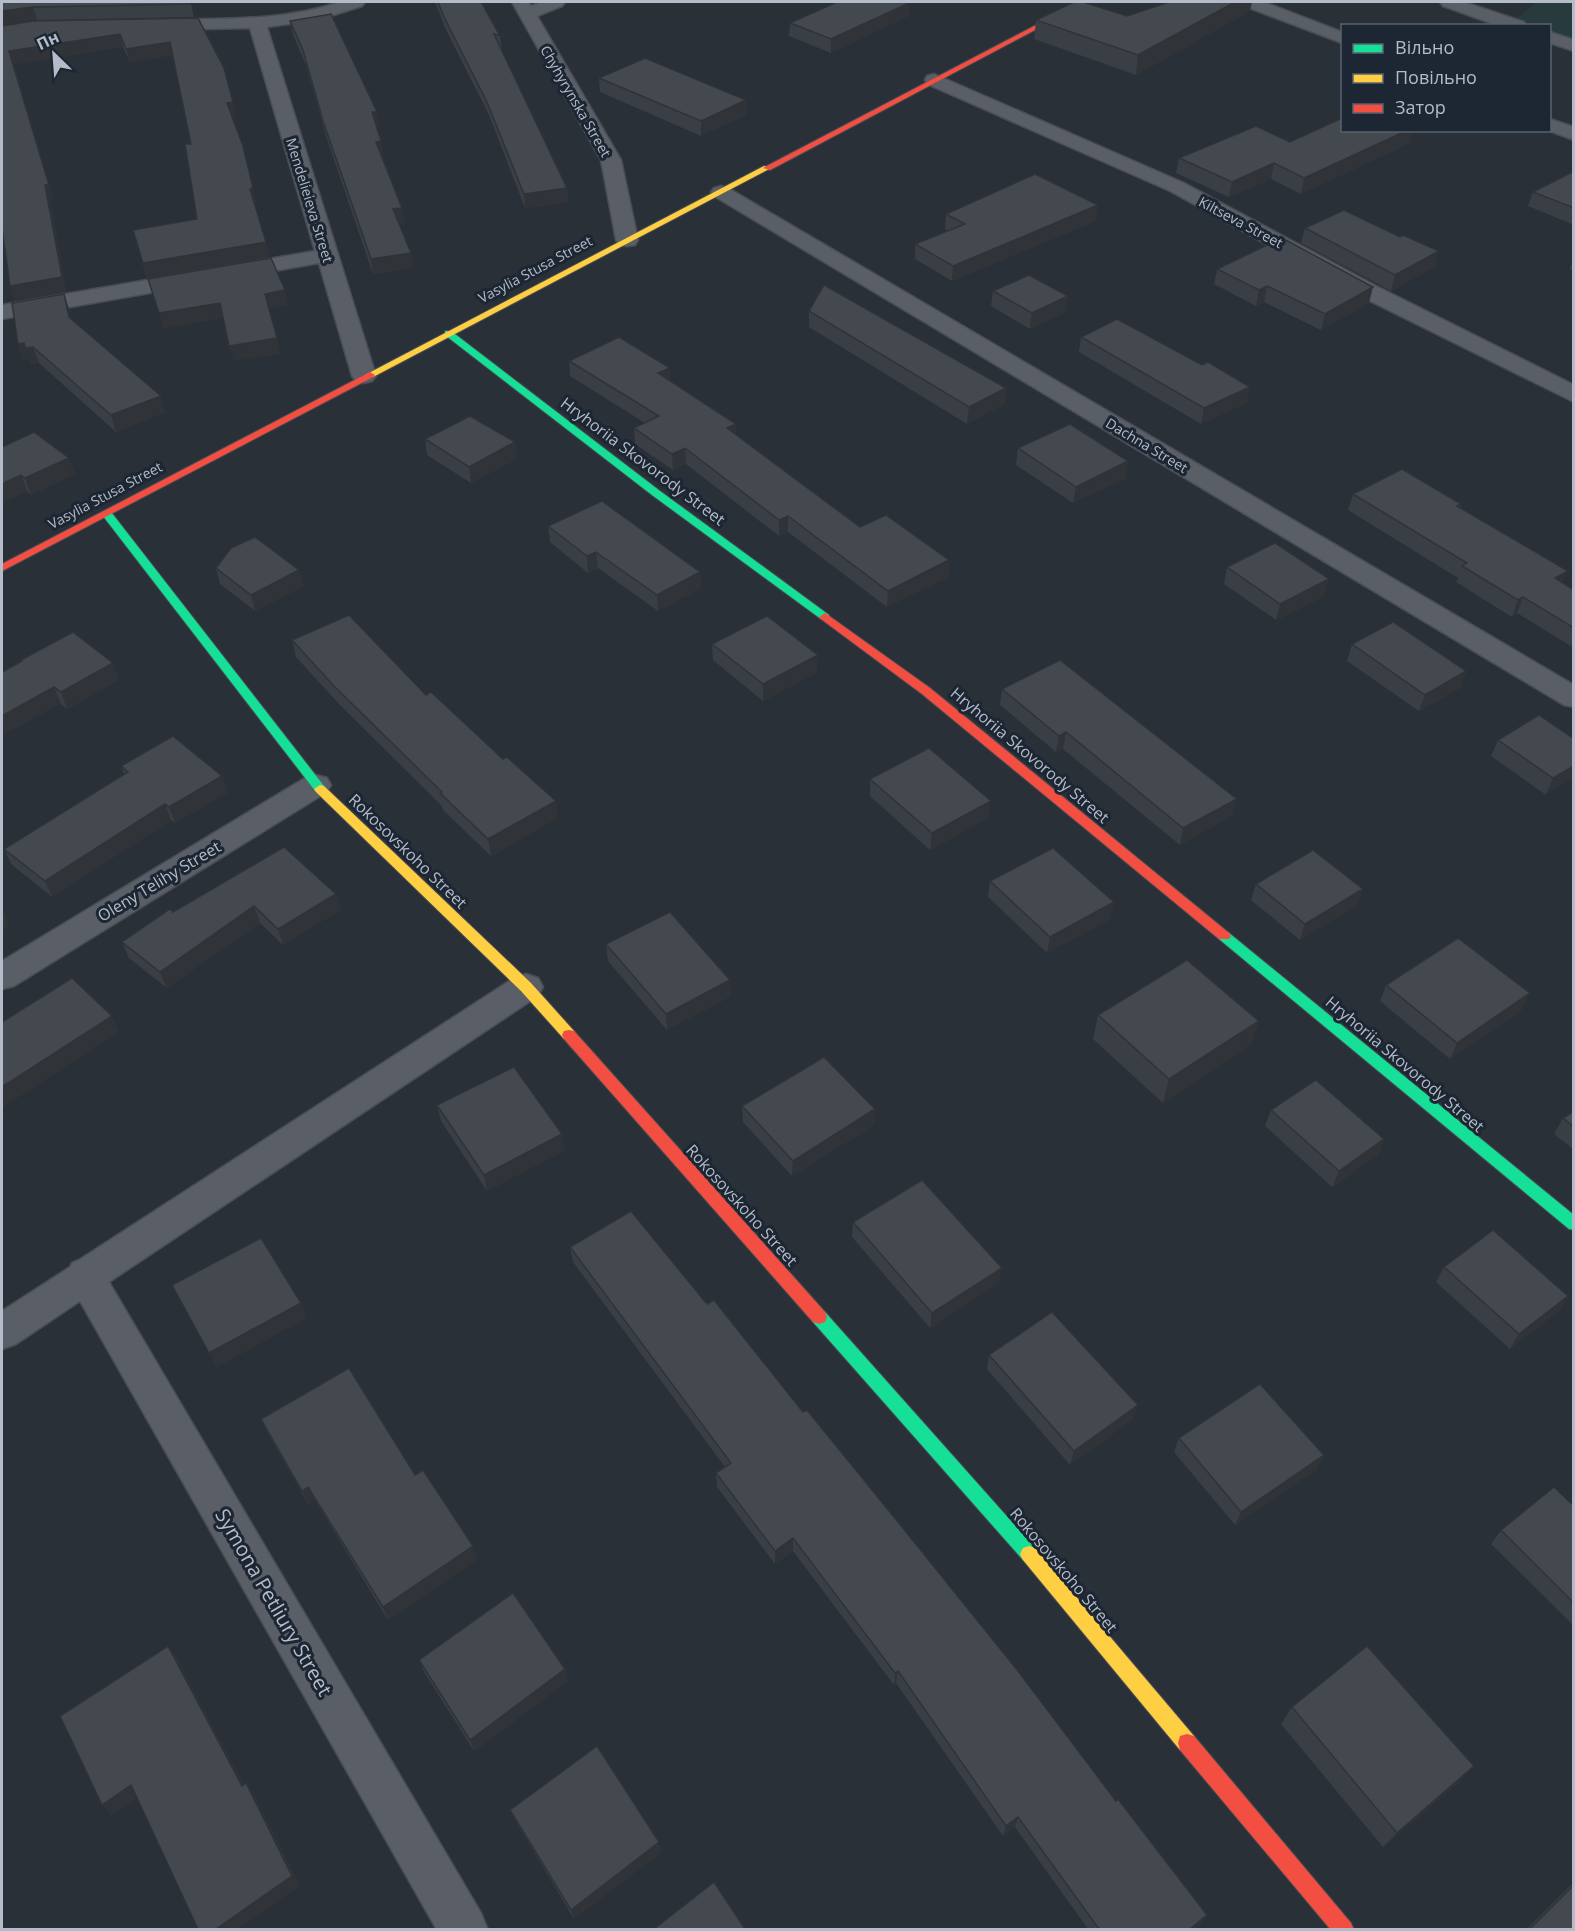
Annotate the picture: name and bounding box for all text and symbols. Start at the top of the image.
north arrow [24,24,84,84]
legend [1341,24,1551,132]
text: Пн [33,26,63,55]
text: Вільно [1395,35,1454,59]
street label: Chyhyrynska Street [536,42,616,160]
text: Повільно [1395,65,1477,89]
text: Затор [1395,95,1446,119]
street label: Mendelieieva Street [282,135,338,265]
street label: Kiltseva Street [1196,192,1286,252]
street label: Vasylia Stusa Street [475,231,595,307]
street label: Hryhoriia Skovorody Street [556,392,730,530]
street label: Dachna Street [1103,413,1191,477]
street label: Vasylia Stusa Street [45,457,165,533]
street label: Hryhoriia Skovorody Street [946,682,1114,828]
street label: Rokosovskoho Street [344,789,472,914]
street label: Oleny Telihy Street [93,835,225,926]
street label: Hryhoriia Skovorody Street [1321,991,1489,1137]
street label: Rokosovskoho Street [681,1139,803,1271]
street label: Symona Petliury Street [209,1503,339,1701]
street label: Rokosovskoho Street [1005,1503,1123,1637]

